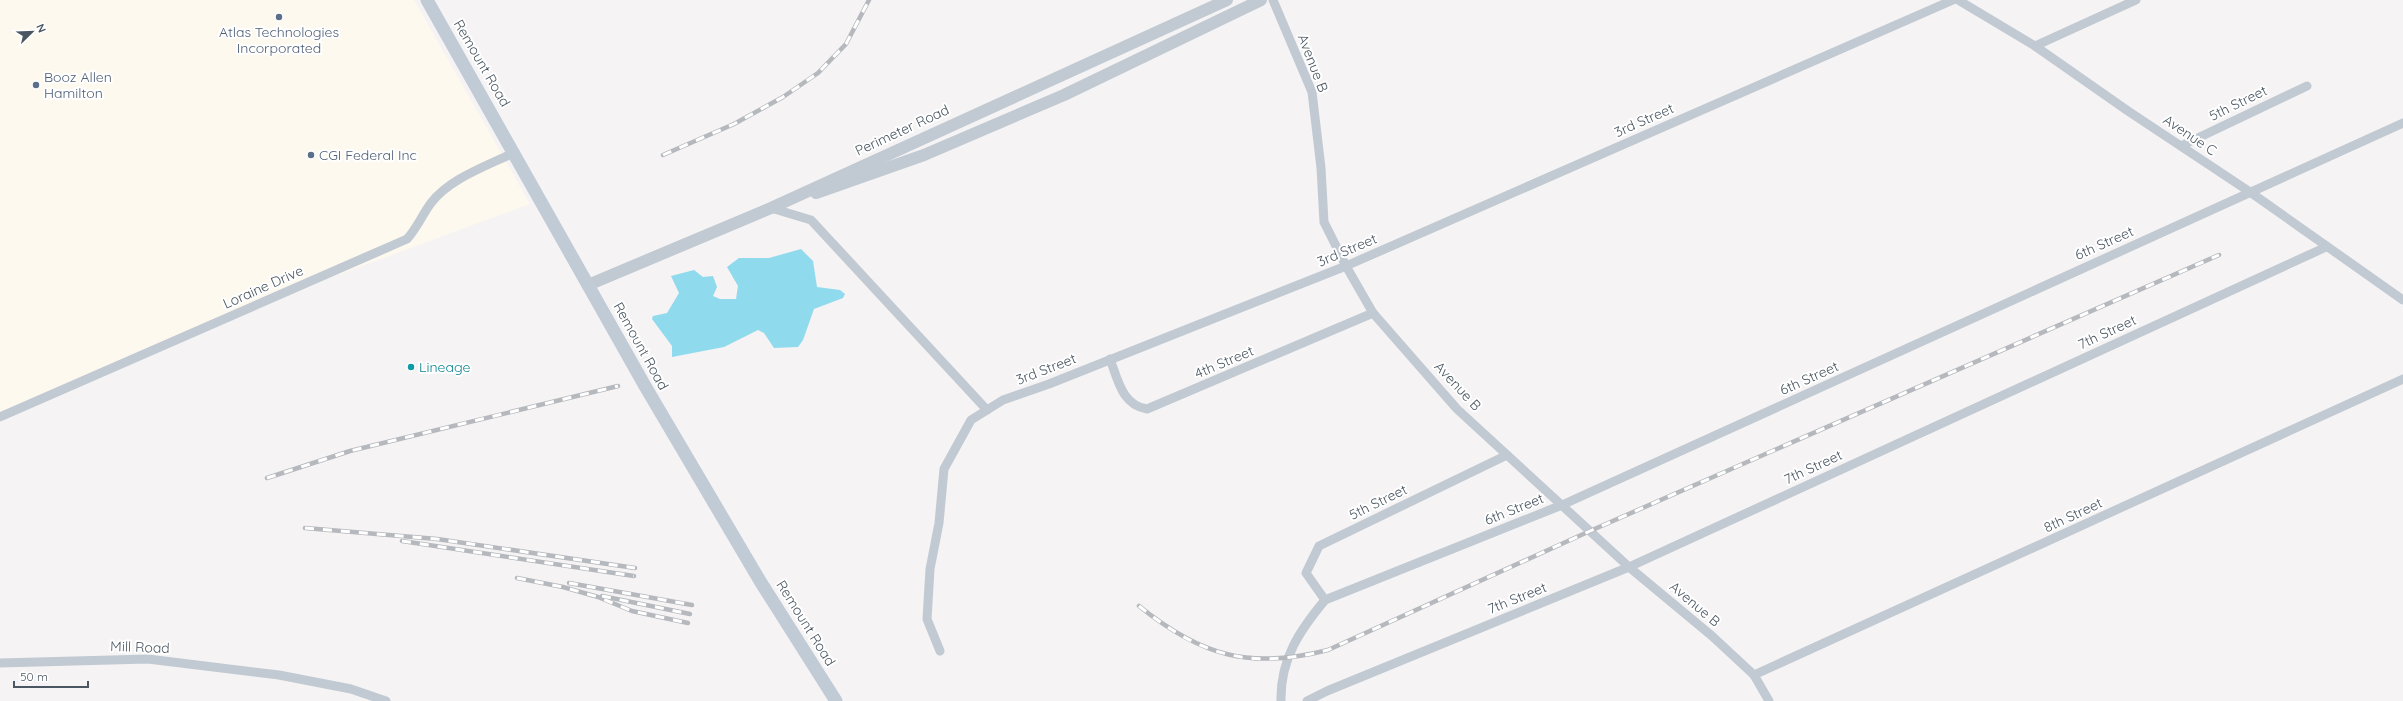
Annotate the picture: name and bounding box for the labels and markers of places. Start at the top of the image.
marker: Atlas Technologies Incorporated [274,12,284,22]
place label: Atlas Technologies Incorporated [219,23,339,57]
place label: Booz Allen Hamilton [44,68,112,102]
marker: Booz Allen Hamilton [31,80,41,90]
place label: CGI Federal Inc [319,146,417,164]
marker: CGI Federal Inc [306,150,316,160]
place label: Lineage [419,358,470,376]
marker: Lineage [406,362,416,372]

